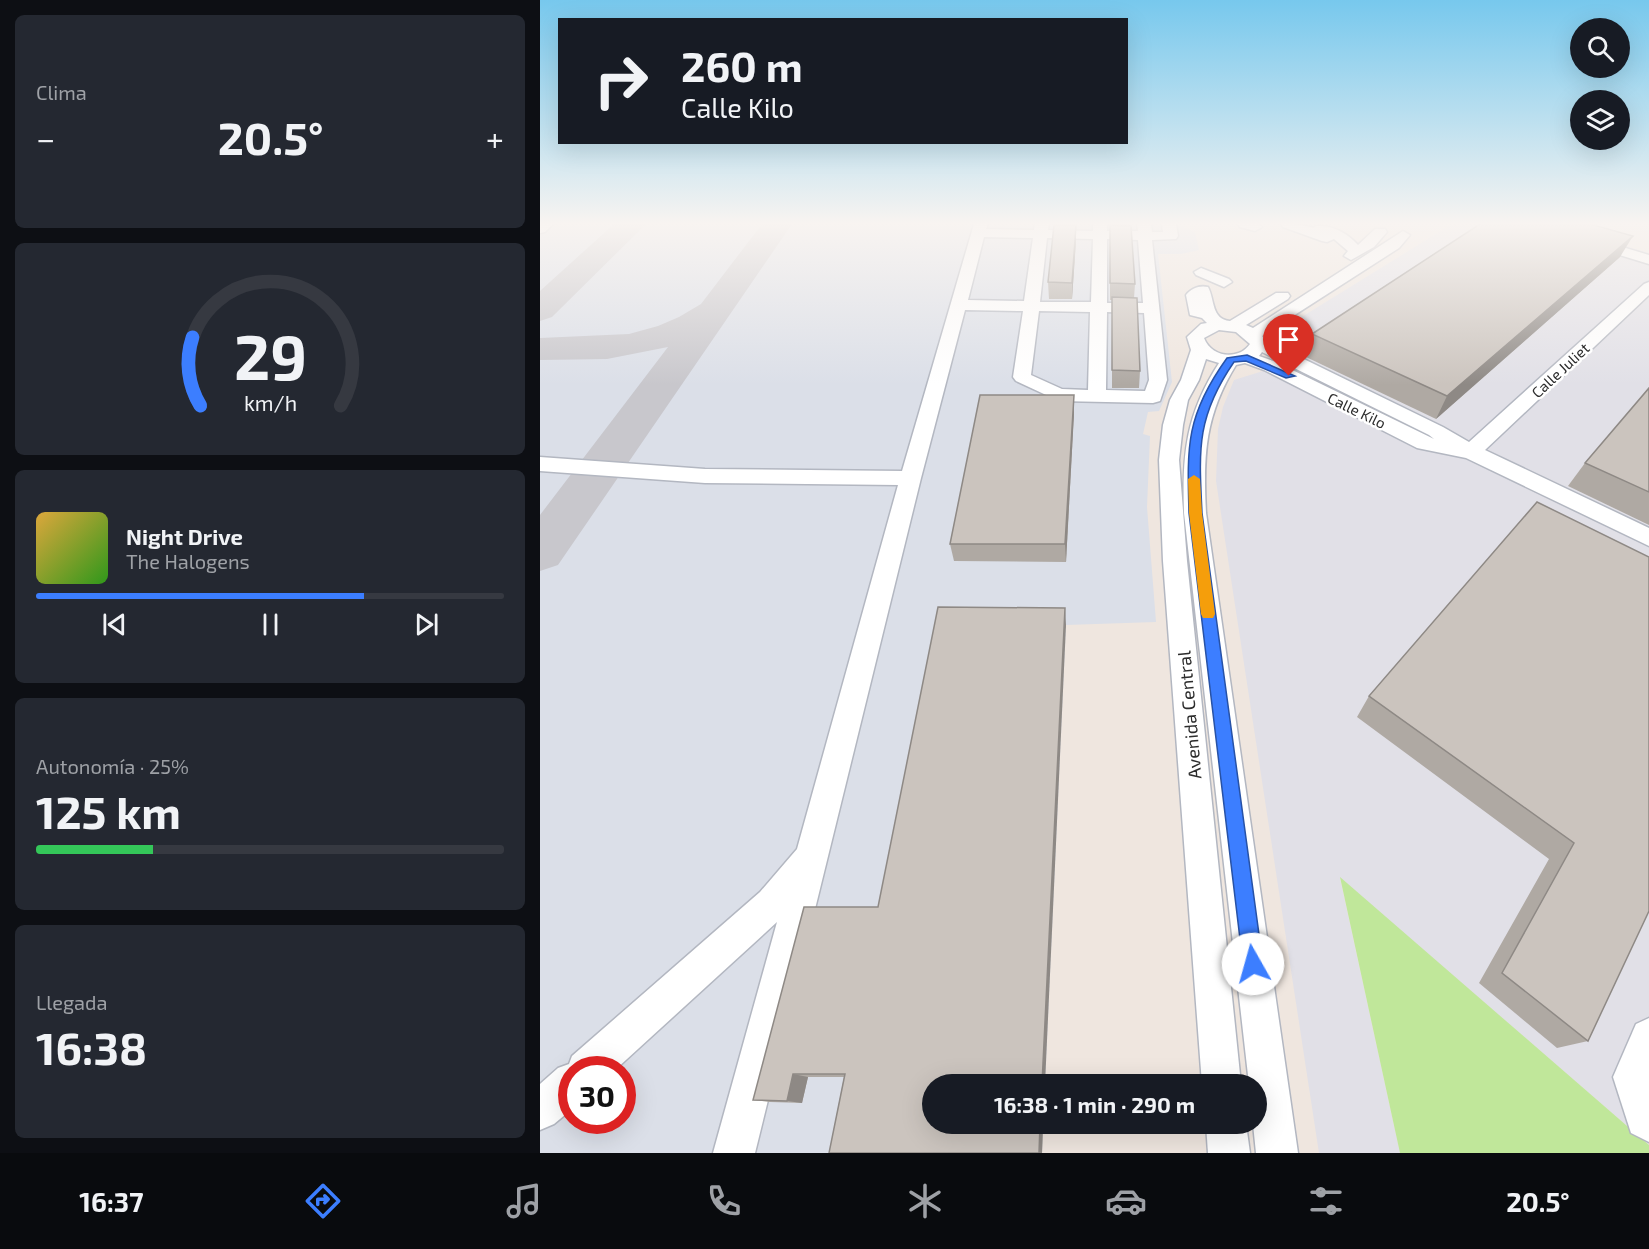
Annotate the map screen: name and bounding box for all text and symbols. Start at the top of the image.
map controls [1570,18,1630,150]
button: search [1570,18,1630,78]
text: 260 m [681,40,803,90]
icon: right [582,42,660,120]
text: Clima [36,80,87,104]
button: layers [1570,90,1630,150]
text: Calle Kilo [681,91,794,123]
text: 20.5° [218,110,323,164]
text: − [36,118,55,158]
text: + [486,118,504,158]
pin [1263,314,1314,376]
text: 29 [233,318,307,393]
icon: arrive [1272,323,1305,356]
street label: Calle Juliet [1527,339,1593,401]
street label: Calle Kilo [1325,388,1389,432]
text: km/h [243,390,297,415]
text: Night Drive [126,523,243,549]
text: The Halogens [126,549,250,573]
icon: previous [98,608,131,641]
icon: pause [254,608,287,641]
icon: next [410,608,443,641]
street label: Avenida Central [1172,649,1206,780]
text: Autonomía · 25% [36,754,189,778]
text: 125 km [36,784,181,838]
position arrow [1221,932,1285,996]
text: Llegada [36,990,107,1014]
text: 16:38 [36,1020,147,1074]
speed limit sign: 30 [558,1056,636,1134]
text: 16:38 · 1 min · 290 m [994,1091,1195,1117]
icon: directions [302,1180,344,1222]
icon: music [503,1180,545,1222]
icon: phone [703,1180,745,1222]
icon: climate [904,1180,946,1222]
icon: car [1105,1180,1147,1222]
icon: filters [1305,1180,1347,1222]
text: 16:37 [79,1185,143,1217]
text: 20.5° [1506,1185,1570,1217]

